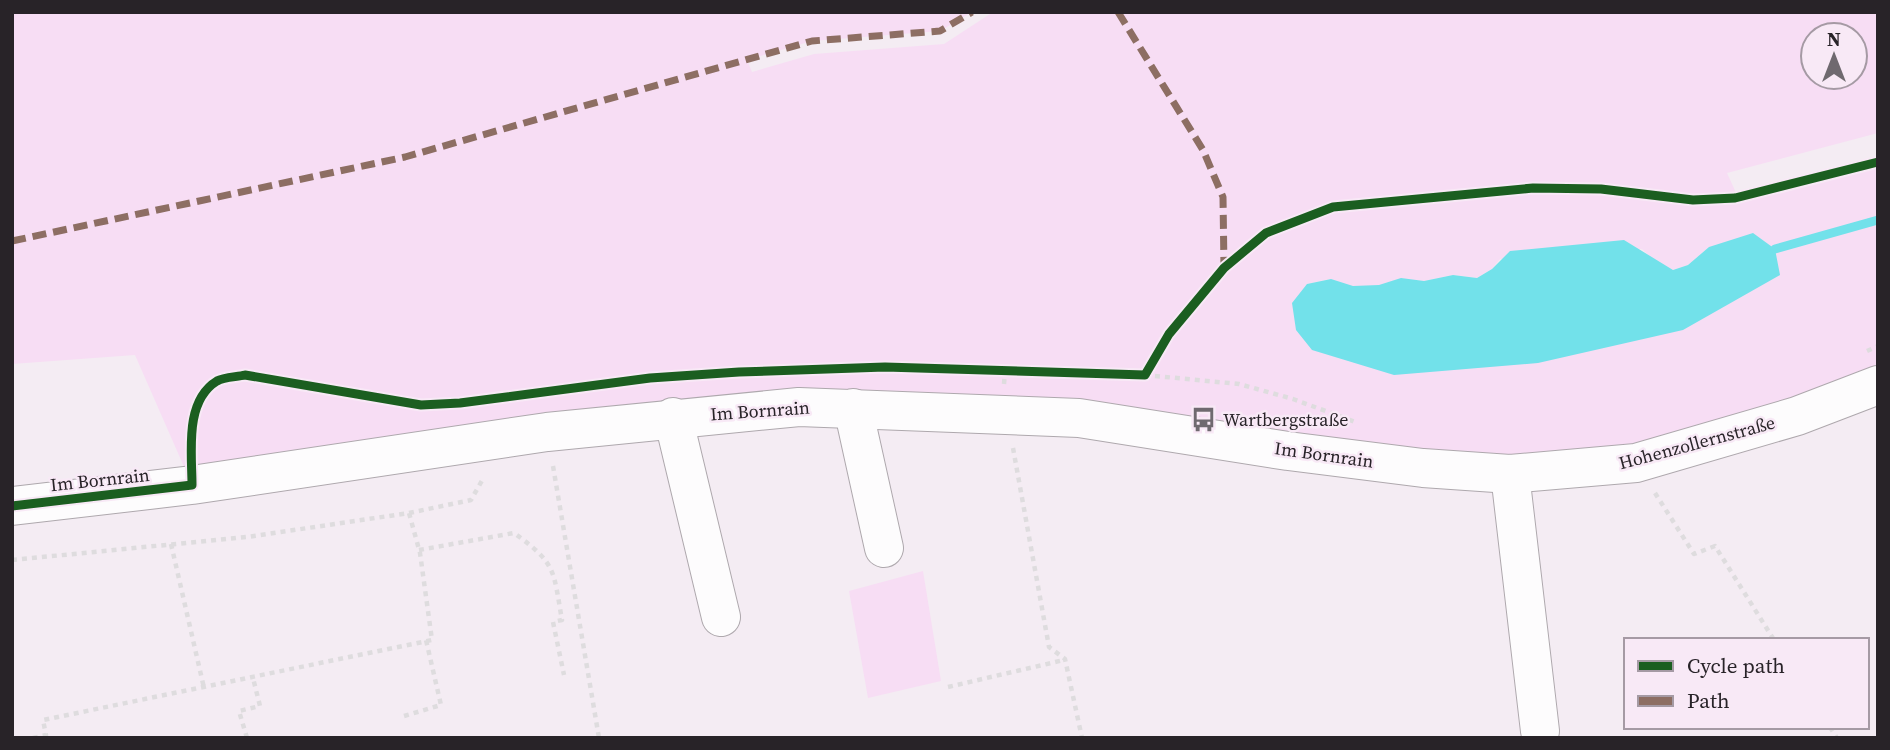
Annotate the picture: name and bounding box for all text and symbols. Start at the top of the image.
north arrow [1799,21,1869,91]
text: N [1827,26,1841,52]
street label: Im Bornrain [709,395,811,426]
bus stop icon: Wartbergstraße [1189,406,1217,434]
place label: Wartbergstraße [1223,407,1348,432]
street label: Hohenzollernstraße [1616,410,1778,475]
street label: Im Bornrain [1273,435,1375,474]
street label: Im Bornrain [49,462,151,497]
legend [1624,638,1869,729]
text: Cycle path [1687,651,1785,680]
text: Path [1687,686,1730,715]

